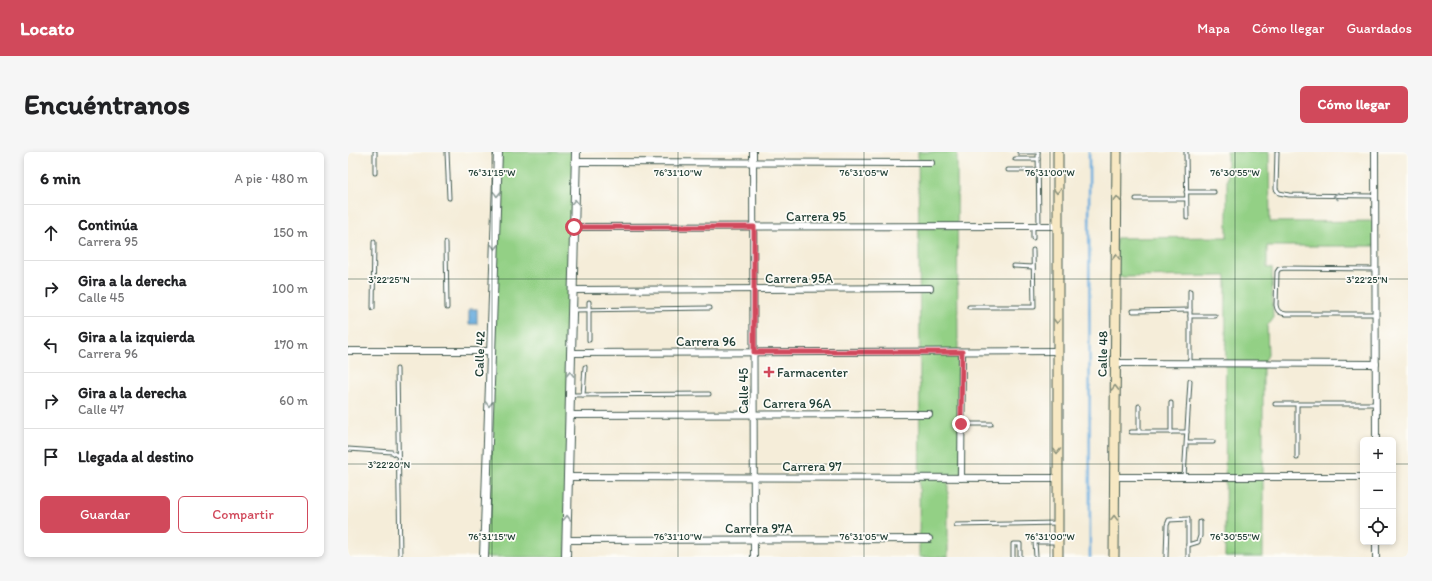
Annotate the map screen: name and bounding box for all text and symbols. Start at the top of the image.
text: Locato [20,17,74,40]
text: Mapa [1197,20,1230,37]
text: Cómo llegar [1252,20,1324,37]
text: Guardados [1346,20,1412,37]
button: Cómo llegar [1300,86,1408,123]
text: Encuéntranos [24,87,190,121]
text: 76°31'15"W [468,166,516,179]
text: 76°31'10"W [654,166,703,179]
text: 76°31'05"W [840,166,889,179]
text: 76°31'00"W [1025,166,1075,179]
text: 76°30'55"W [1210,166,1260,179]
text: 6 min [40,168,81,188]
text: A pie · 480 m [235,171,308,186]
one-way arrow [1053,188,1061,194]
one-way arrow [492,191,501,197]
one-way arrow [1333,192,1339,200]
one-way arrow [1113,196,1121,202]
one-way arrow [570,199,579,205]
street label: Carrera 95 [786,209,846,224]
text: Continúa [78,216,138,234]
route start [565,218,583,236]
icon: ahead [40,222,62,244]
text: 150 m [273,225,308,240]
text: Carrera 95 [78,234,138,249]
one-way arrow [491,244,499,250]
one-way arrow [1112,254,1120,260]
street label: Carrera 95A [765,271,834,286]
text: Gira a la derecha [78,272,187,290]
text: 3°22'25"N [368,273,410,286]
text: 3°22'25"N [1346,273,1388,286]
icon: right [40,278,62,300]
text: 100 m [272,281,308,296]
text: Calle 45 [78,290,124,305]
one-way arrow [1053,318,1061,324]
text: Gira a la izquierda [78,328,195,346]
street label: Calle 42 [471,330,488,377]
street label: Calle 48 [1095,331,1110,377]
icon: left [40,334,62,356]
street label: Carrera 96 [676,334,736,349]
text: 170 m [274,337,308,352]
text: Carrera 96 [78,346,138,361]
place label: Farmacenter [777,365,849,380]
marker: Farmacenter [764,367,774,377]
street label: Calle 45 [736,368,751,414]
one-way arrow [566,371,574,377]
text: Gira a la derecha [78,384,187,402]
one-way arrow [1111,385,1119,391]
icon: right [40,390,62,412]
text: 60 m [279,393,308,408]
street label: Carrera 96A [763,396,832,411]
one-way arrow [485,401,493,407]
text: Calle 47 [78,402,124,417]
route end [952,415,970,433]
map controls [1360,437,1396,545]
button: + [1360,437,1396,473]
icon: arrive [40,446,62,468]
text: Llegada al destino [78,448,194,466]
one-way arrow [1053,448,1061,454]
text: 3°22'20"N [368,458,411,471]
street label: Carrera 97 [782,459,842,474]
button: − [1360,473,1396,509]
button: Guardar [40,496,170,533]
button: Compartir [178,496,308,533]
button: locate [1360,509,1396,545]
one-way arrow [562,515,571,521]
one-way arrow [1110,515,1118,521]
street label: Carrera 97A [725,521,794,536]
text: 76°31'15"W [468,530,516,543]
text: 76°31'10"W [654,530,703,543]
text: 76°31'05"W [840,530,889,543]
text: 76°31'00"W [1025,530,1075,543]
text: 76°30'55"W [1210,530,1260,543]

